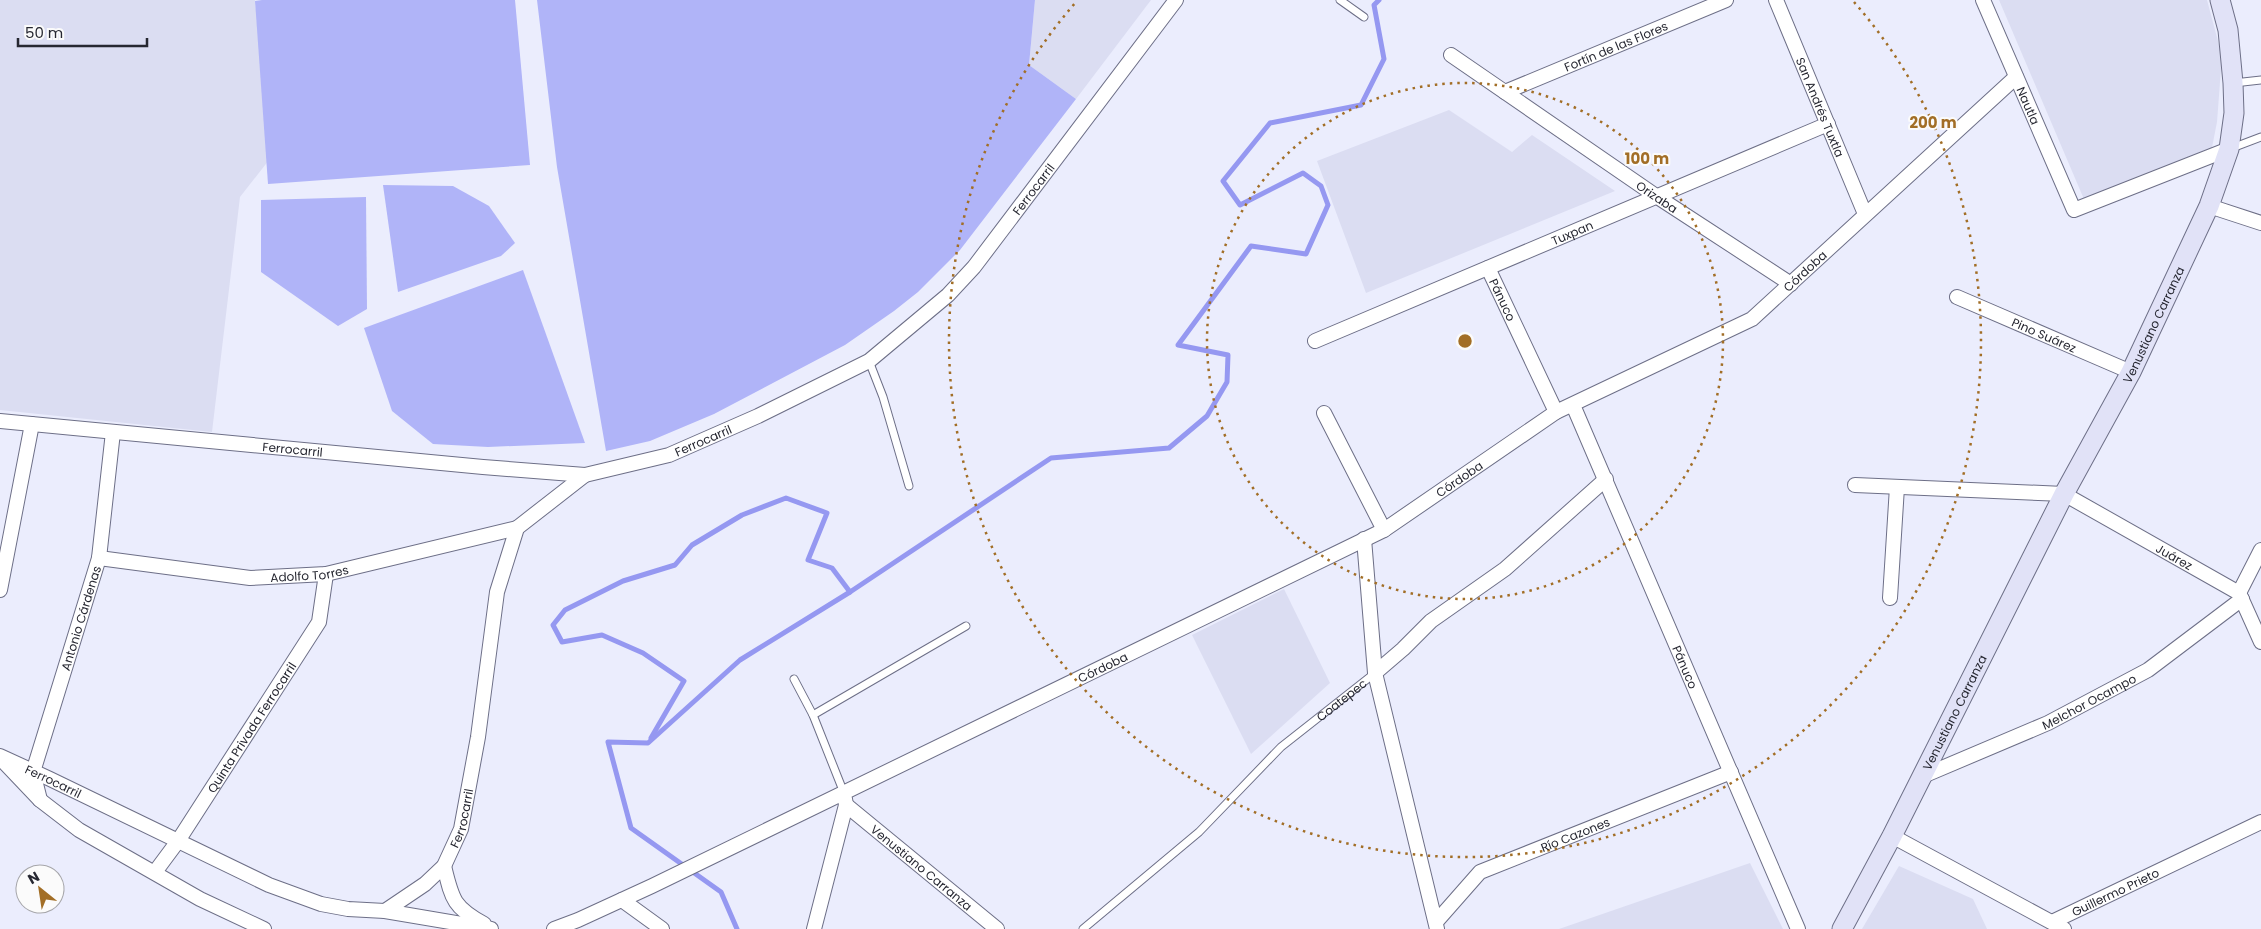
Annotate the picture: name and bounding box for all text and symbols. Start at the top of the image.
scale bar [18,15,146,47]
street label: Fortín de las Flores [1561,17,1670,75]
text: 50 m [25,22,63,43]
street label: San Andrés Tuxtla [1792,55,1849,160]
street label: Nautla [2013,84,2044,127]
text: 200 m [1909,112,1957,133]
text: 100 m [1625,148,1669,169]
street label: Ferrocarril [1008,160,1058,218]
street label: Orizaba [1633,176,1681,217]
street label: Tuxpan [1548,216,1595,249]
street label: Córdoba [1779,246,1830,295]
street label: Venustiano Carranza [2118,263,2188,386]
street label: Pánuco [1486,275,1520,324]
street label: Pino Suárez [2009,313,2079,356]
centre of rings [1456,332,1474,350]
street label: Ferrocarril [672,420,734,460]
street label: Ferrocarril [262,438,324,460]
street label: Córdoba [1432,456,1486,501]
street label: Juárez [2153,539,2196,574]
street label: Adolfo Torres [270,560,350,585]
street label: Antonio Cárdenas [56,563,105,673]
street label: Pánuco [1669,643,1702,691]
street label: Córdoba [1075,648,1130,686]
street label: Venustiano Carranza [1918,652,1990,773]
street label: Quinta Privada Ferrocarril [203,658,300,796]
street label: Melchor Ocampo [2039,669,2139,733]
street label: Coatepec [1313,674,1370,725]
street label: Ferrocarril [23,760,85,802]
street label: Ferrocarril [445,787,477,850]
street label: Río Cazones [1538,813,1612,856]
street label: Venustiano Carranza [867,820,976,914]
street label: Guillermo Prieto [2069,863,2162,920]
north arrow [15,864,65,914]
text: N [24,866,43,889]

